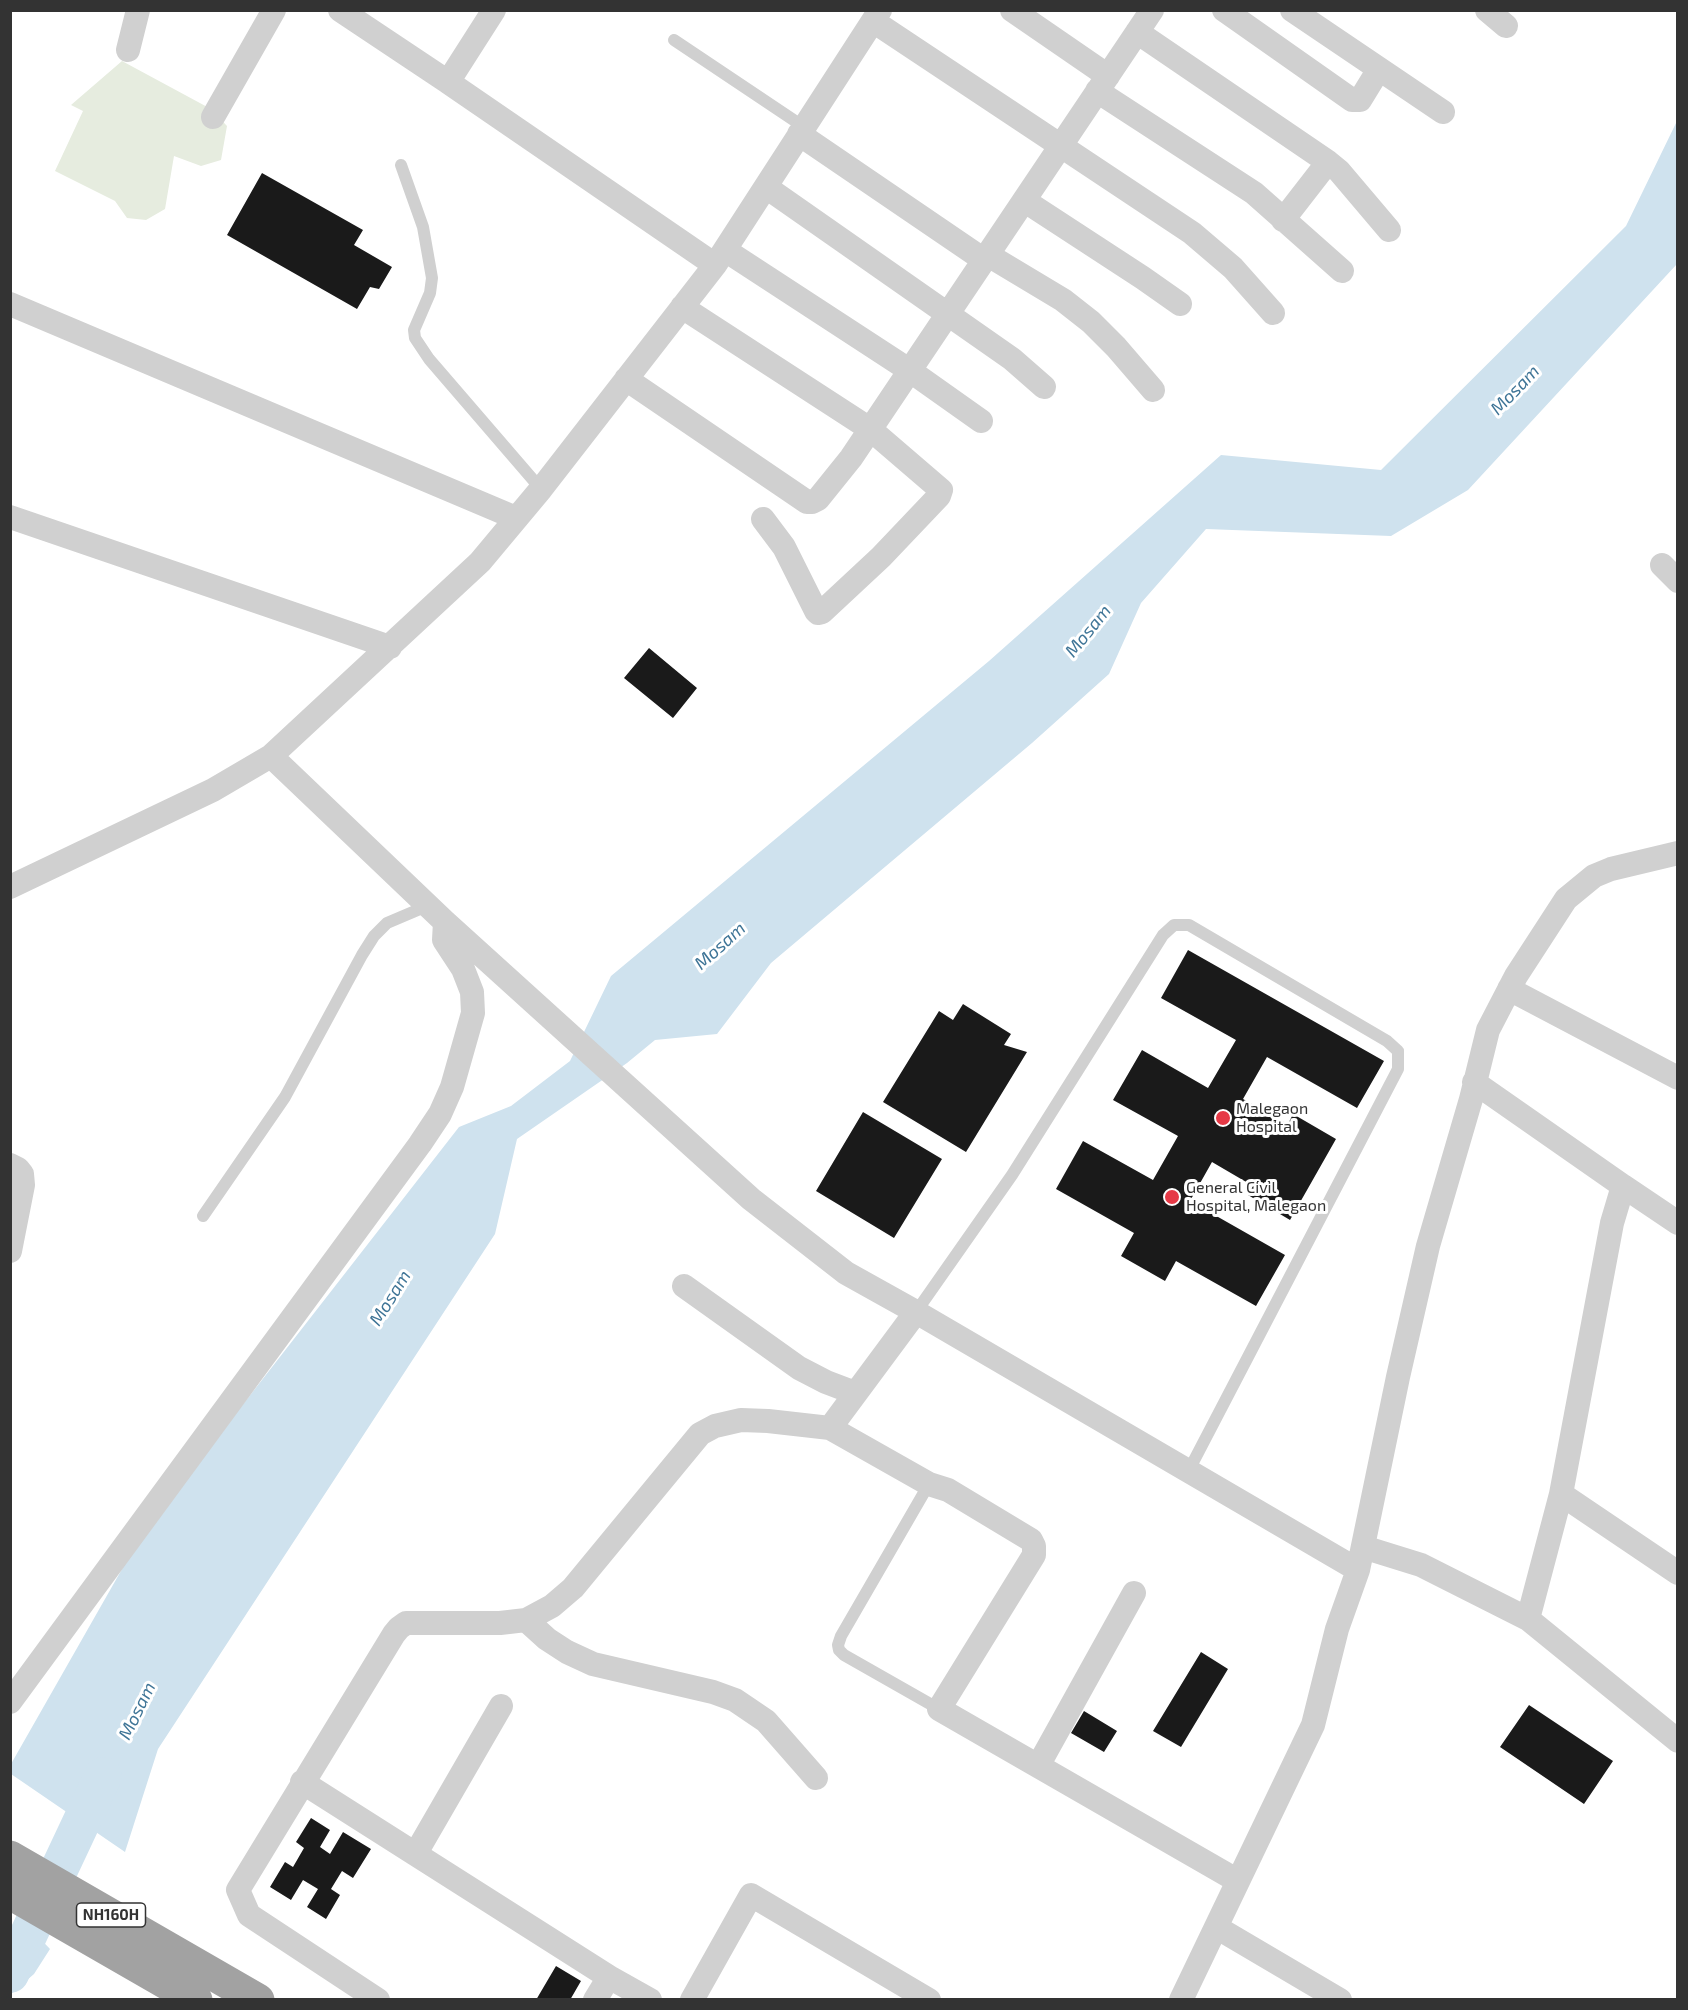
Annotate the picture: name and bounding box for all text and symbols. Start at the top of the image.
water label: Mosam [1486,361,1544,419]
water label: Mosam [1060,600,1116,662]
water label: Mosam [690,918,750,974]
place label: Malegaon Hospital [1236,1099,1308,1137]
marker: Malegaon Hospital [1214,1109,1232,1127]
place label: General Civil Hospital, Malegaon [1186,1178,1326,1216]
marker: General Civil Hospital, Malegaon [1163,1188,1181,1206]
water label: Mosam [365,1266,415,1330]
water label: Mosam [114,1679,160,1743]
road number: NH160H [76,1903,146,1927]

